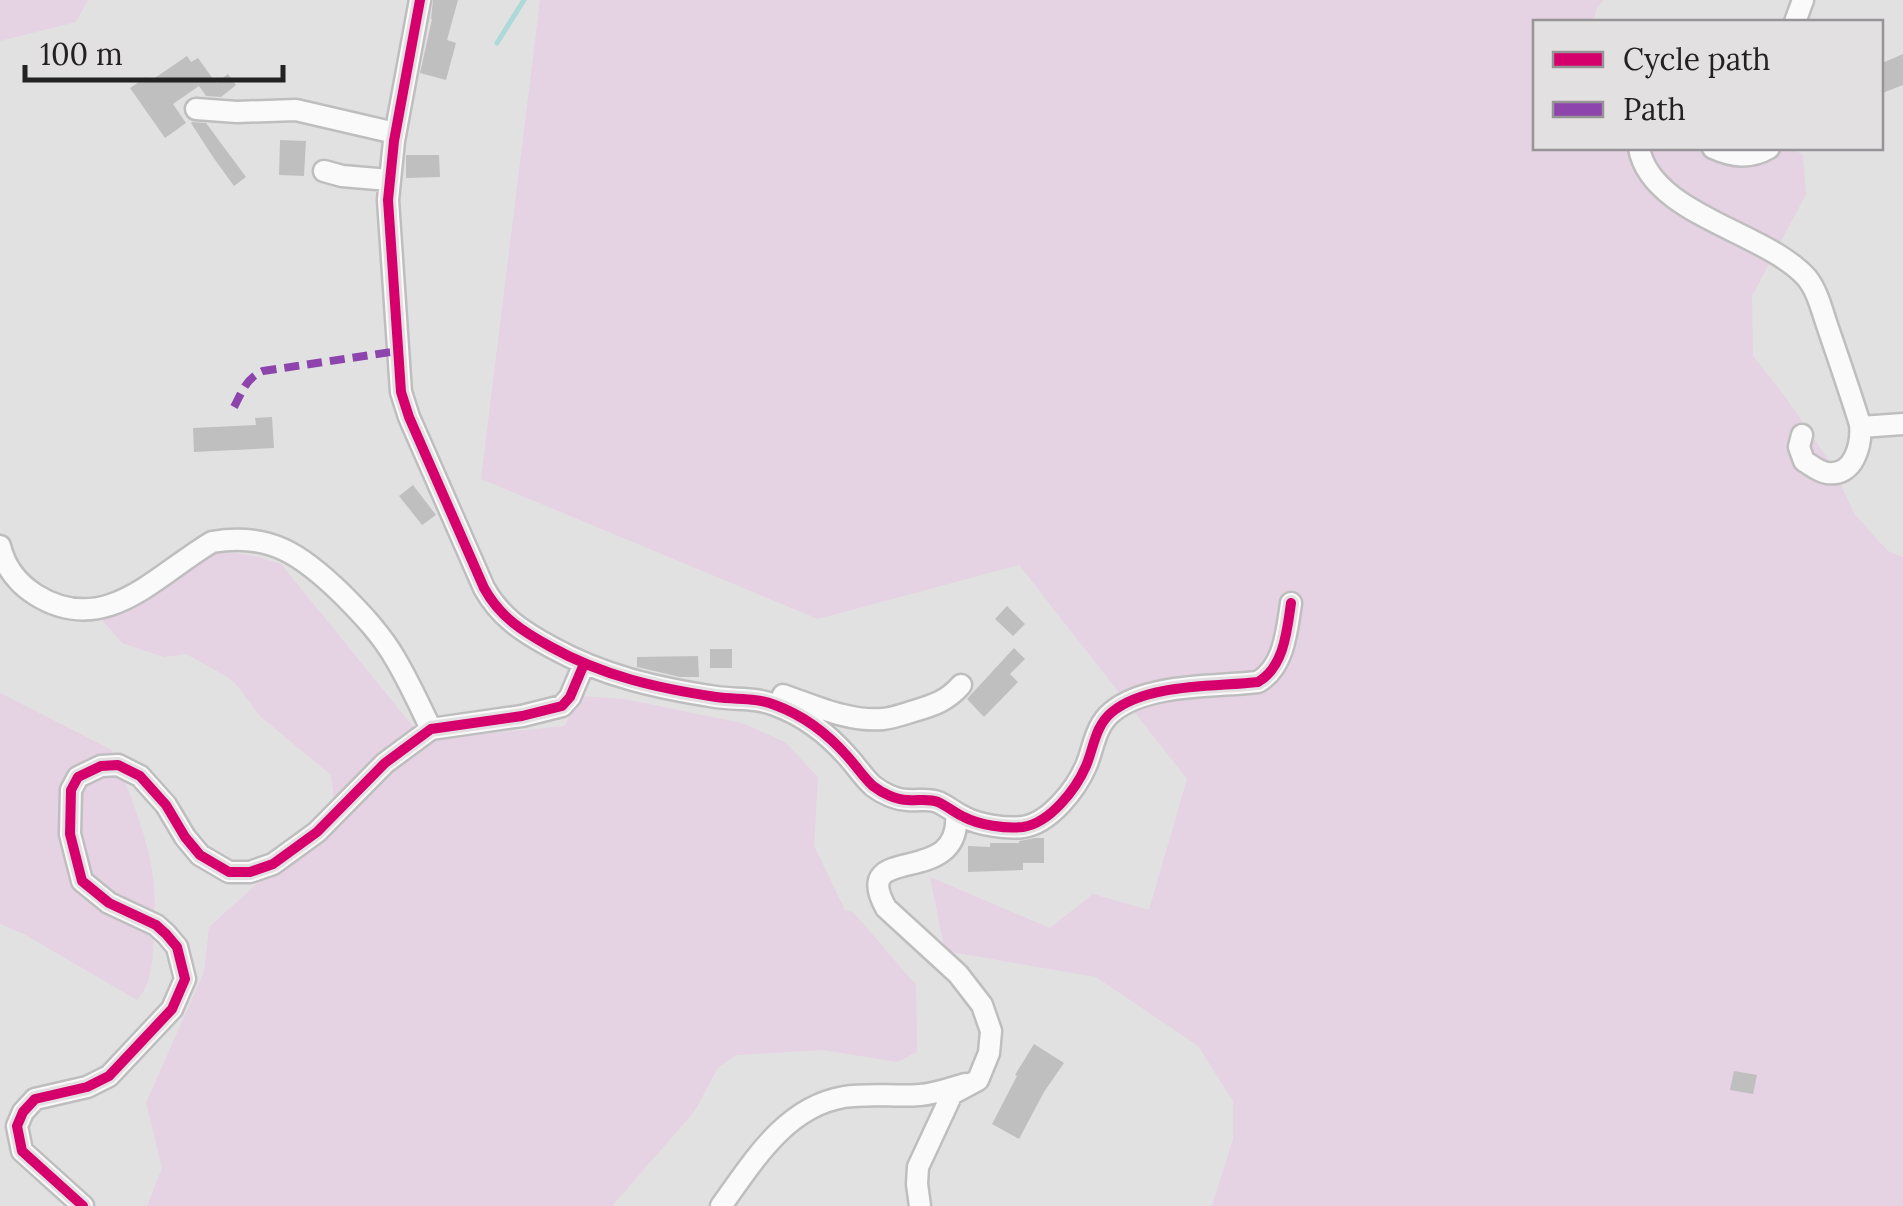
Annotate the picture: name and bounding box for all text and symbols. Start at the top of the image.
scale bar [25,20,282,82]
legend [1533,20,1883,150]
text: 100 m [40,35,123,73]
text: Cycle path [1623,40,1771,79]
text: Path [1623,90,1686,128]

